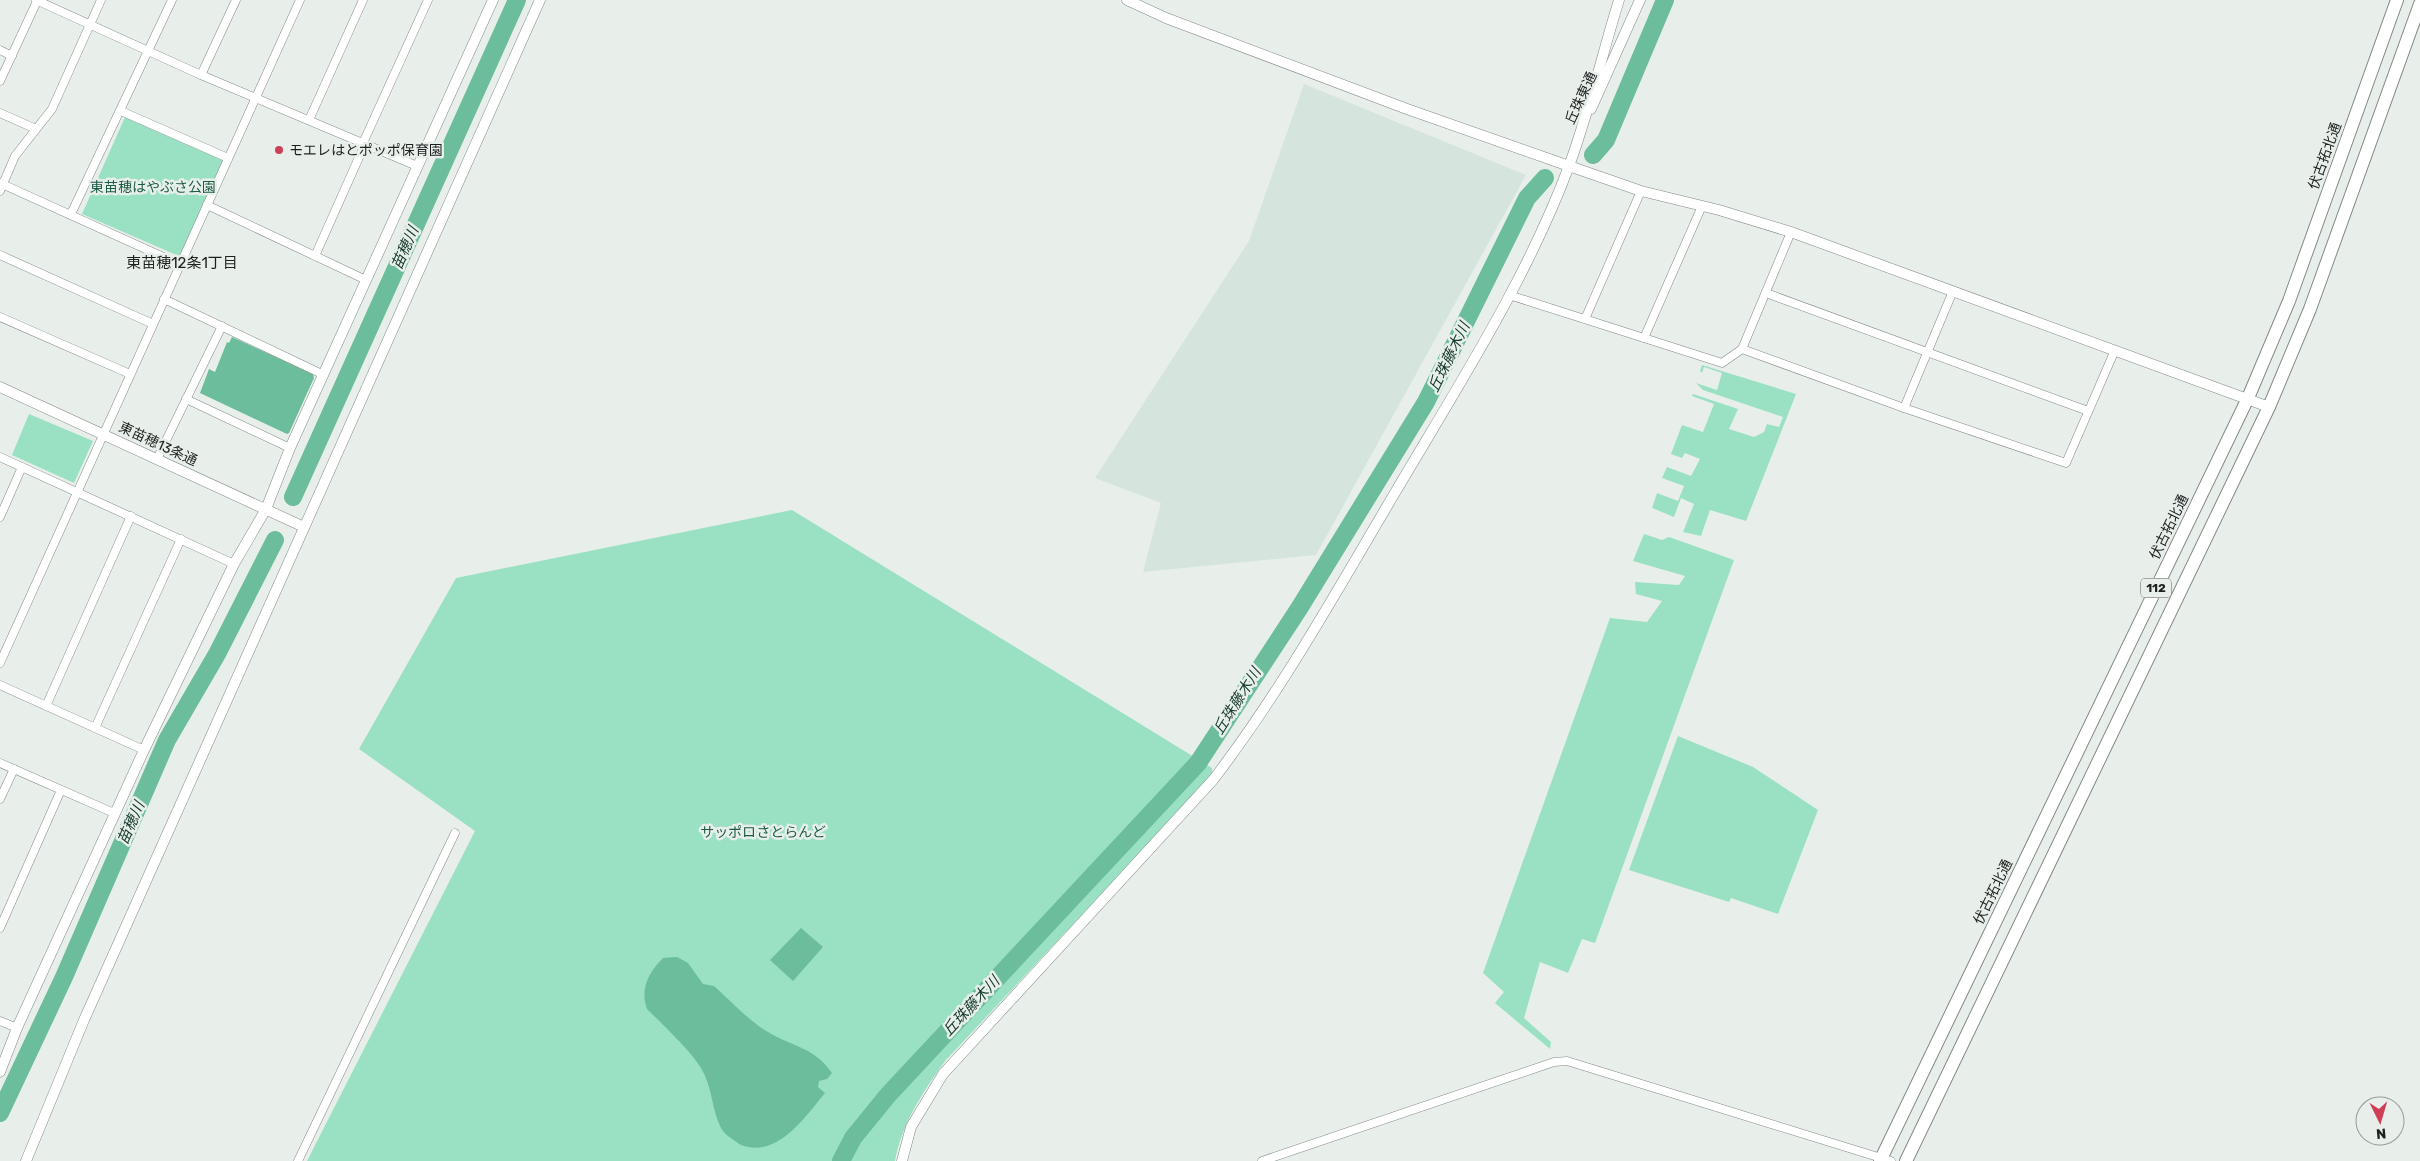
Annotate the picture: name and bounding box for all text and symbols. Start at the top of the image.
street label: 丘珠東通 [1561,69,1601,127]
street label: 伏古拓北通 [2305,120,2345,192]
place label: モエレはとポッポ保育園 [289,142,443,159]
marker: モエレはとポッポ保育園 [273,144,285,156]
park label: 東苗穂はやぶさ公園 [90,179,216,196]
water label: 苗穂川 [388,222,423,272]
district label: 東苗穂12条1丁目 [126,254,238,272]
water label: 丘珠藤木川 [1424,318,1474,395]
street label: 東苗穂13条通 [116,418,200,470]
street label: 伏古拓北通 [2146,492,2192,562]
road number: 112 [2141,578,2171,598]
water label: 丘珠藤木川 [1209,663,1266,738]
water label: 苗穂川 [114,797,149,847]
park label: サッポロさとらんど [700,824,826,841]
street label: 伏古拓北通 [1970,857,2016,927]
water label: 丘珠藤木川 [939,971,1005,1040]
north arrow [2355,1096,2405,1146]
text: N [2375,1125,2387,1142]

